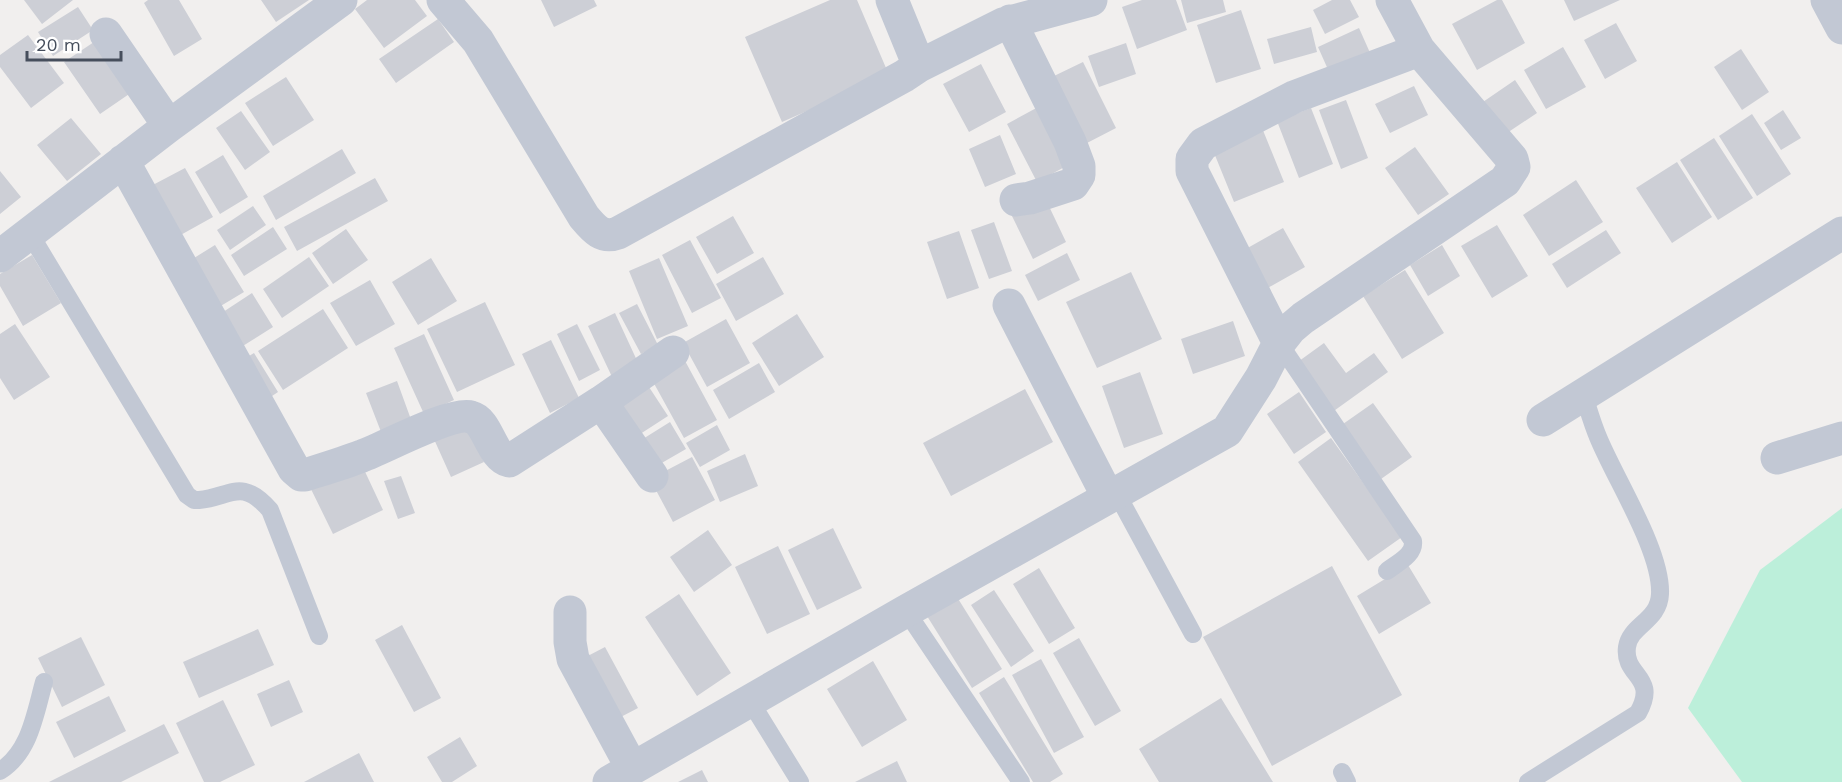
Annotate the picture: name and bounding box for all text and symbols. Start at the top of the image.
scale bar [27,24,122,62]
text: 20 m [36,34,81,55]

